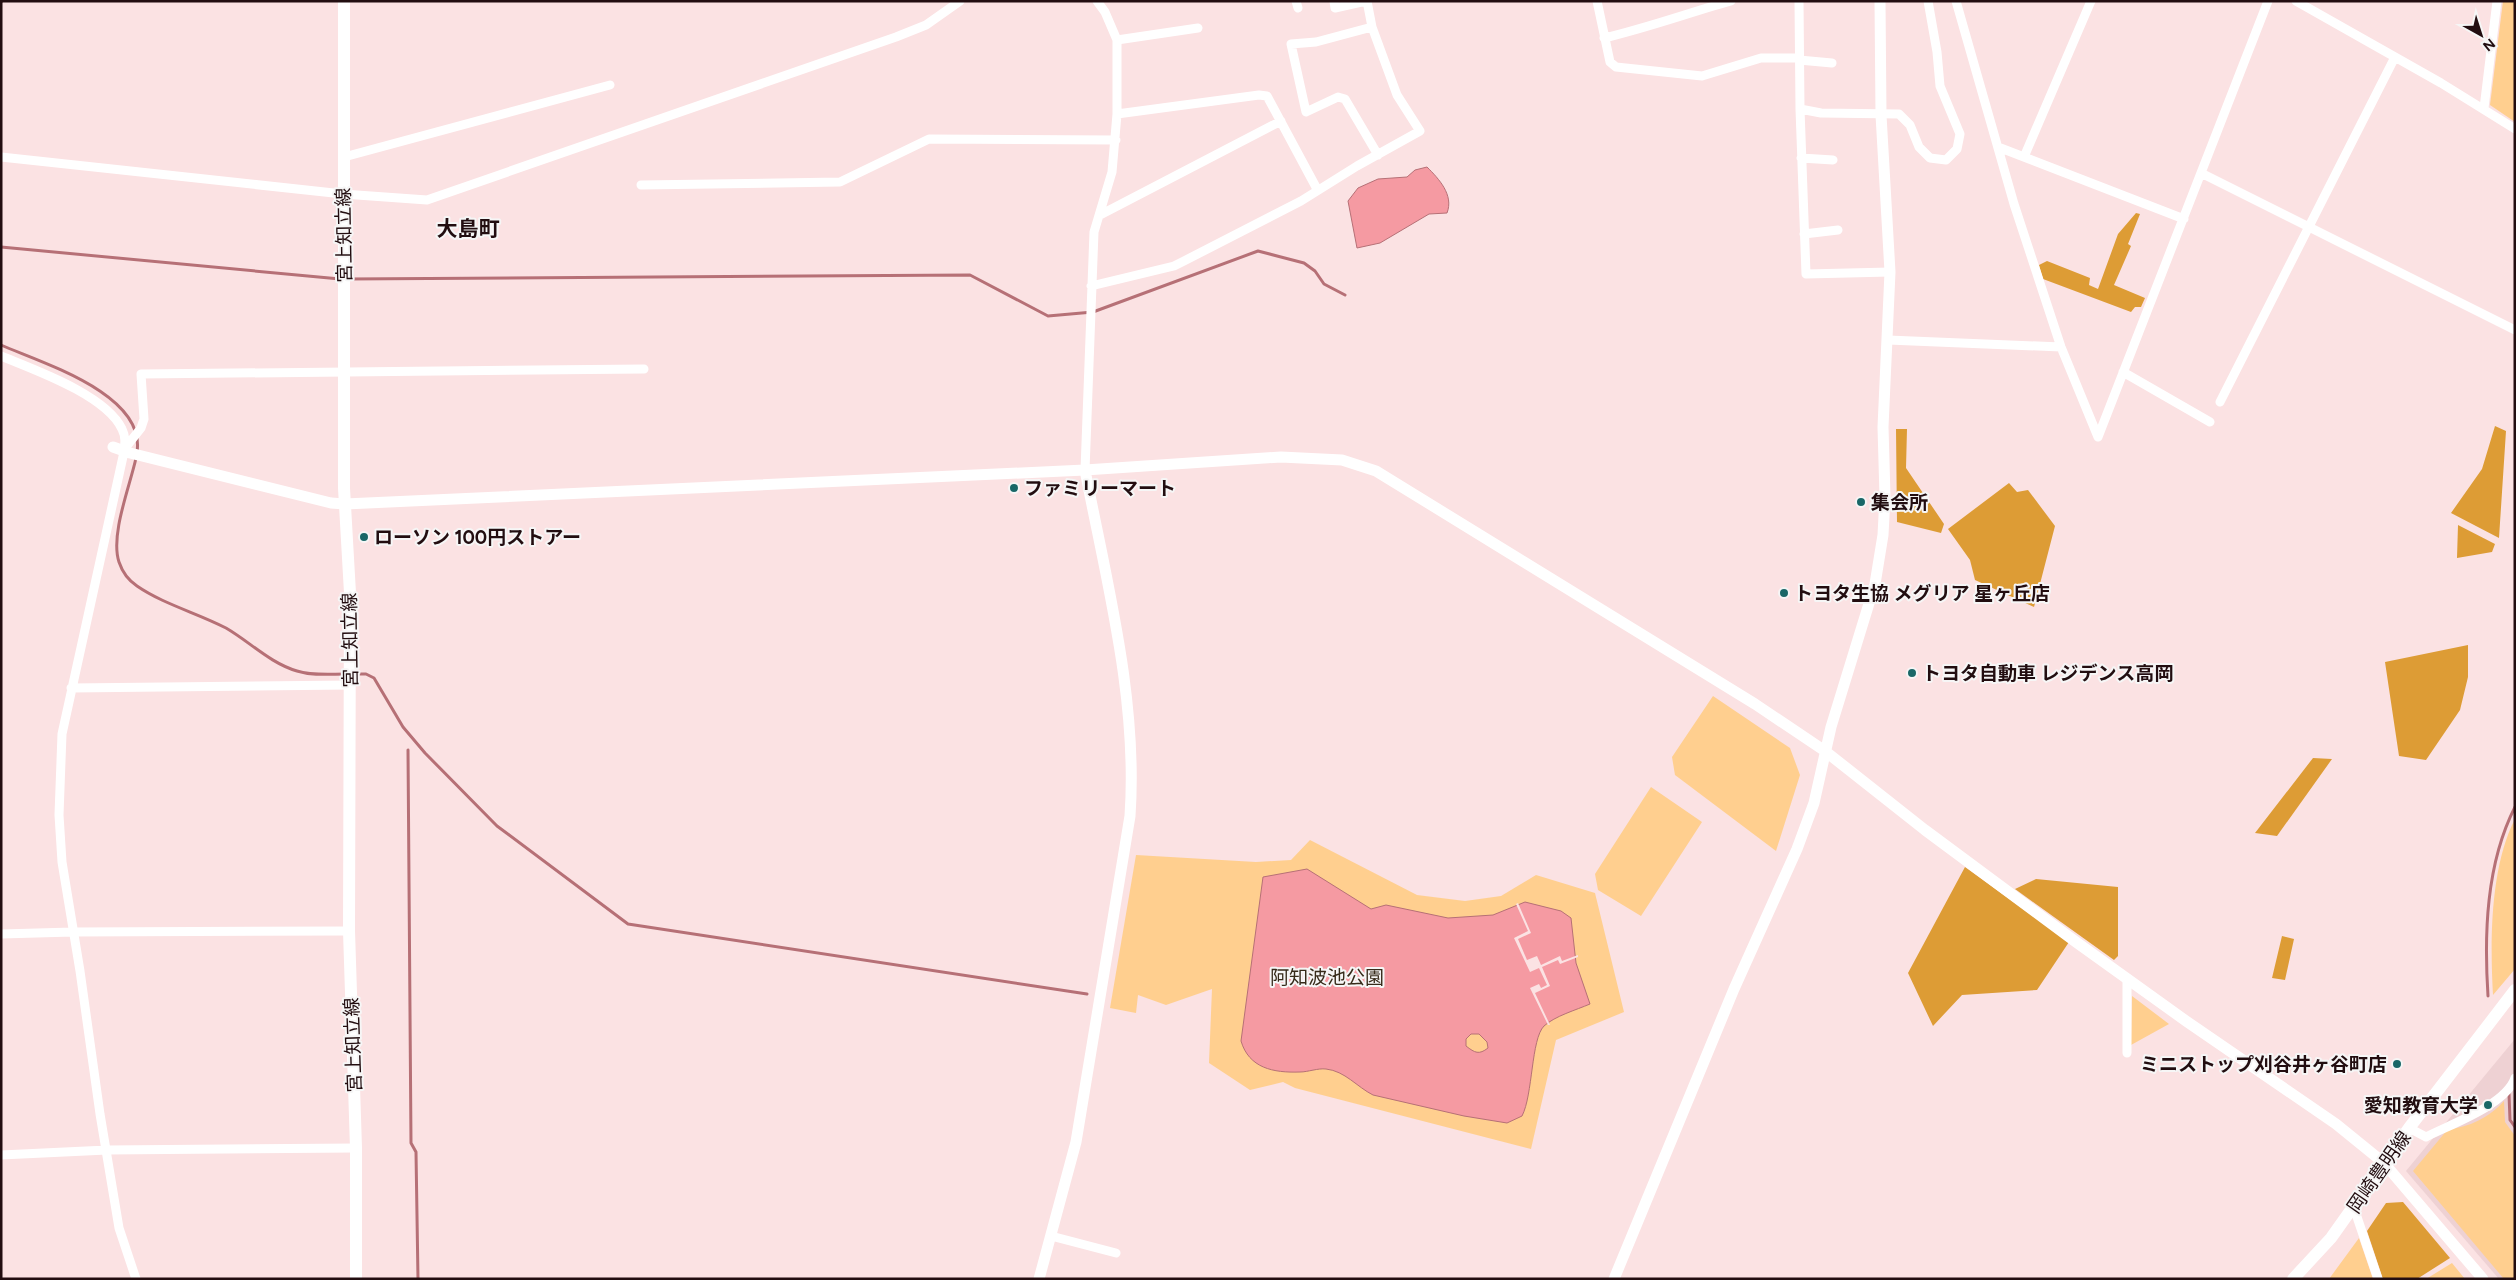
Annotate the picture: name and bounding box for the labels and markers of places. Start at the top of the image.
place label: ファミリーマート [1024,477,1176,500]
marker: ファミリーマート [1008,482,1020,494]
place label: 集会所 [1871,491,1928,514]
marker: 集会所 [1855,496,1867,508]
place label: ローソン 100円ストアー [374,526,581,549]
marker: ローソン 100円ストアー [358,531,370,543]
place label: トヨタ生協 メグリア 星ヶ丘店 [1794,582,2050,605]
marker: トヨタ生協 メグリア 星ヶ丘店 [1778,587,1790,599]
place label: トヨタ自動車 レジデンス高岡 [1922,662,2173,685]
marker: トヨタ自動車 レジデンス高岡 [1906,667,1918,679]
place label: ミニストップ刈谷井ヶ谷町店 [2140,1053,2387,1076]
marker: ミニストップ刈谷井ヶ谷町店 [2391,1058,2403,1070]
place label: 愛知教育大学 [2364,1094,2478,1117]
marker: 愛知教育大学 [2482,1099,2494,1111]

